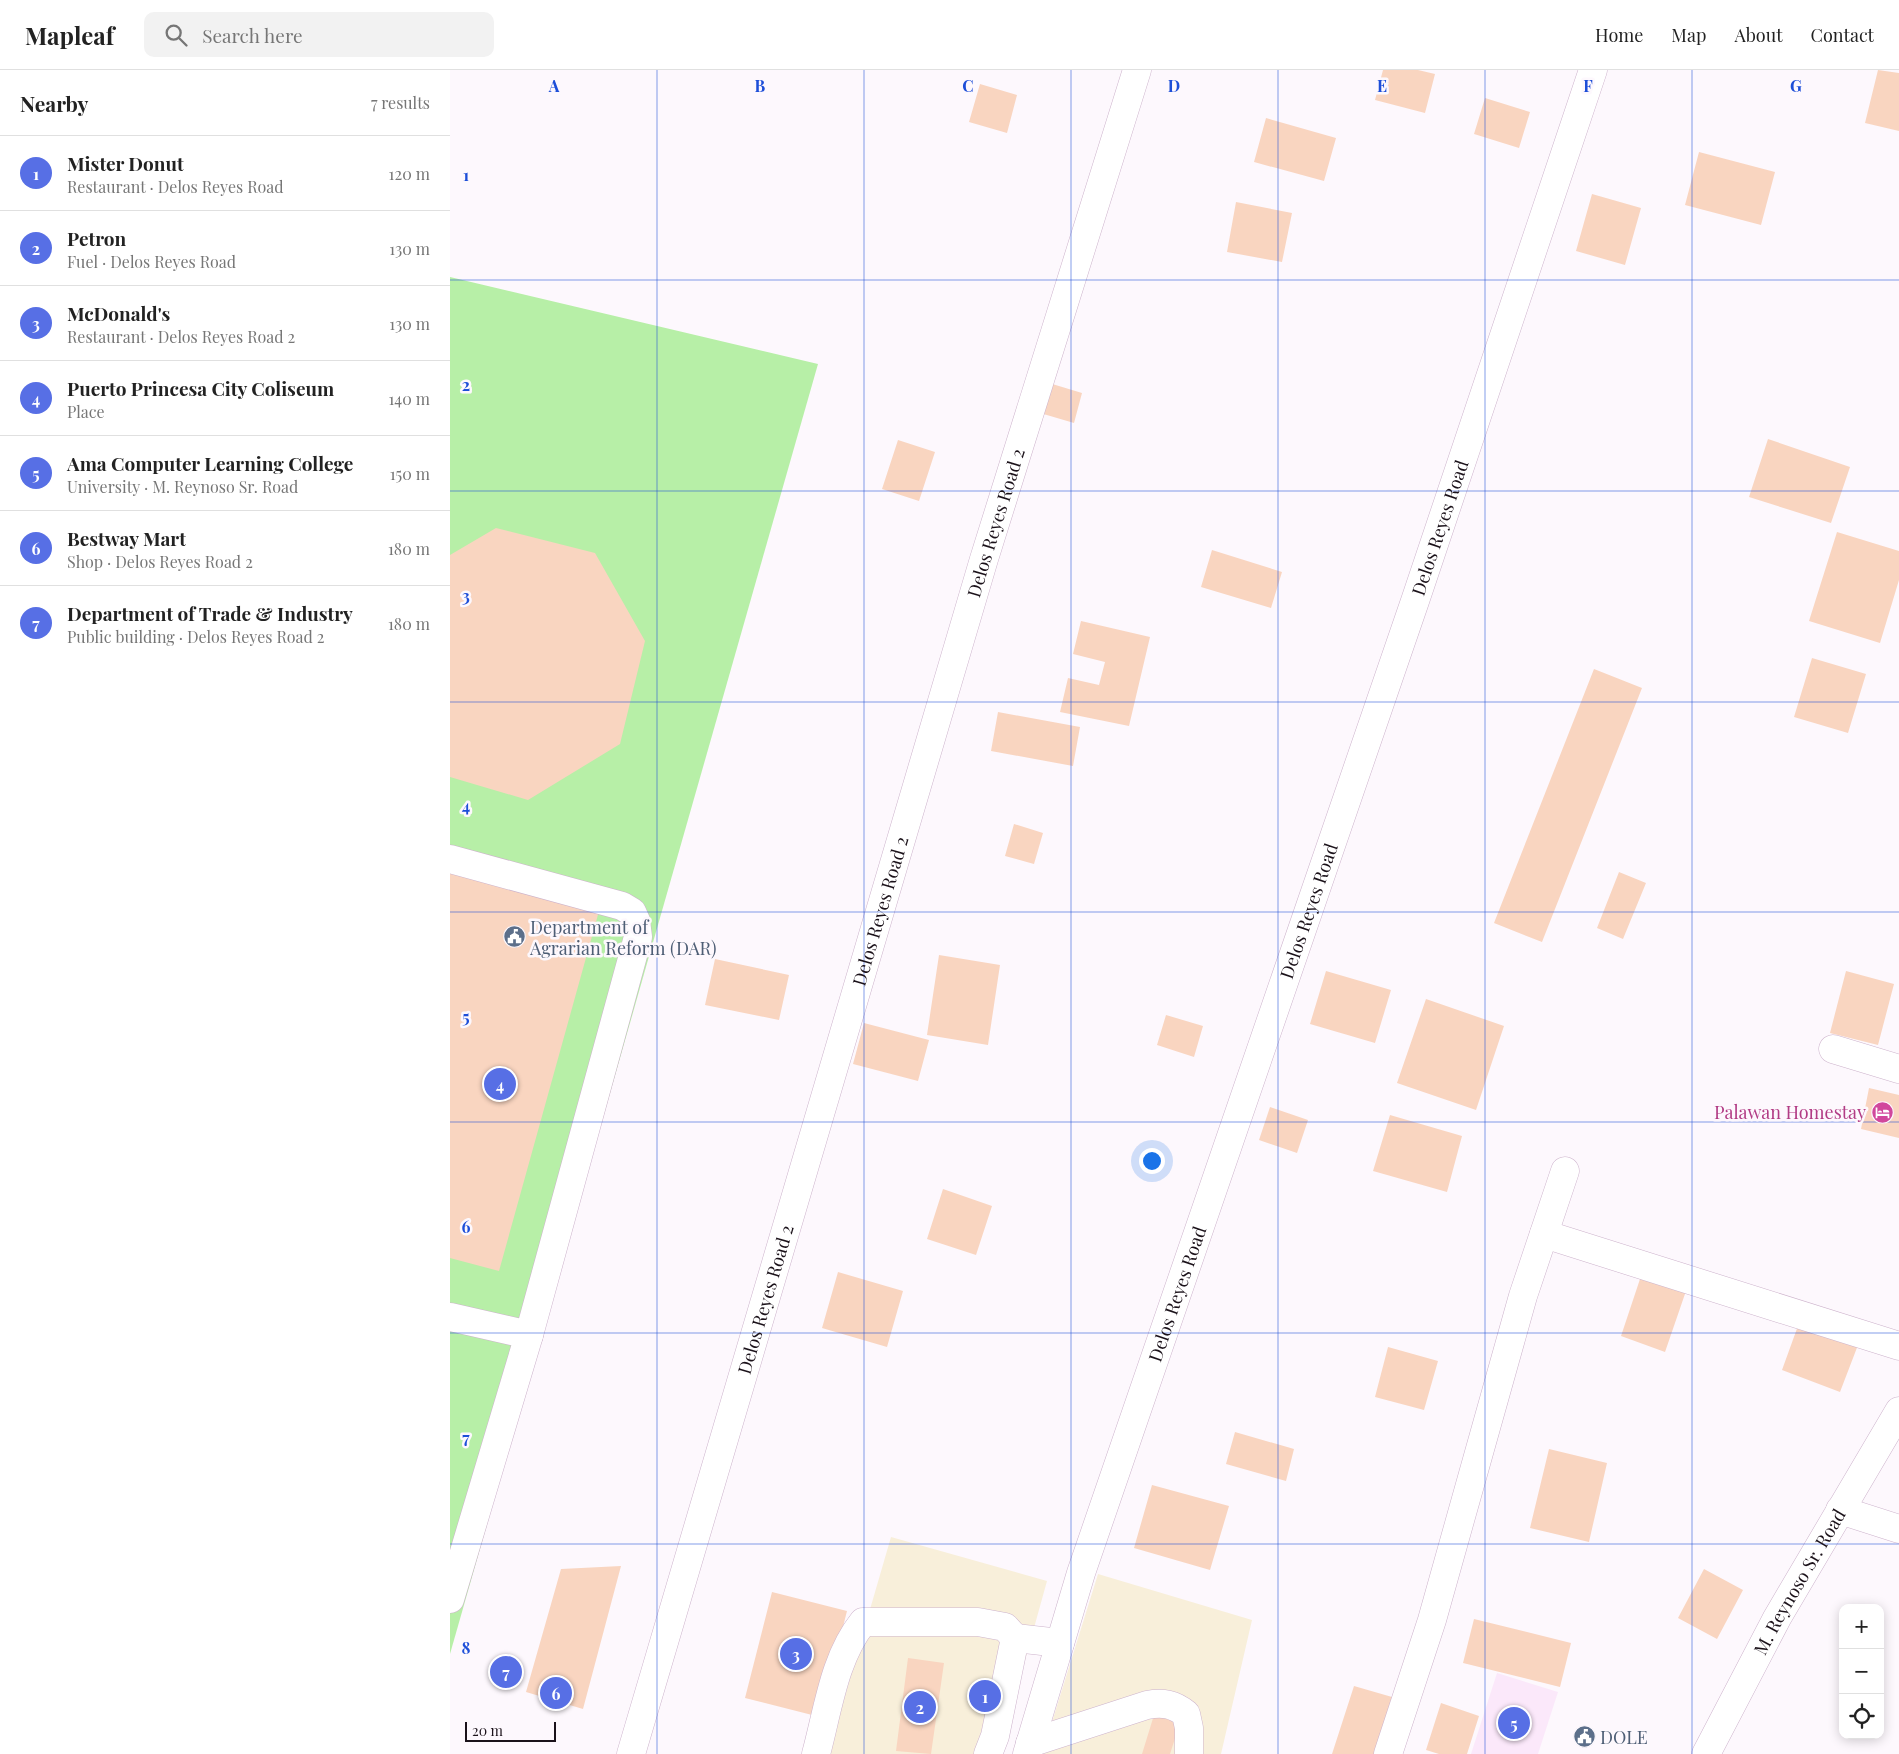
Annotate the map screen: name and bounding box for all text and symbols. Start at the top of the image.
search box [144,12,494,57]
text: Mapleaf [25,19,114,51]
icon: search [162,21,190,49]
text: Search here [202,22,303,48]
text: Home [1595,23,1643,47]
text: Map [1671,23,1706,47]
text: About [1734,23,1783,47]
text: Contact [1811,23,1874,47]
text: A [548,75,560,96]
text: B [755,75,766,96]
text: C [962,75,974,96]
text: D [1168,75,1180,96]
text: E [1377,75,1387,96]
text: F [1583,75,1593,96]
text: G [1790,75,1802,96]
text: Nearby [20,89,89,117]
text: 7 results [371,92,430,113]
text: Mister Donut [67,150,184,176]
text: 1 [33,163,39,184]
text: 120 m [389,163,430,184]
text: 1 [463,164,469,185]
text: Restaurant · Delos Reyes Road [67,176,284,197]
text: Petron [67,225,126,251]
text: 2 [32,238,40,259]
text: 130 m [389,238,430,259]
text: Fuel · Delos Reyes Road [67,251,236,272]
text: McDonald's [67,300,170,326]
text: 3 [32,313,40,334]
text: 130 m [389,313,430,334]
text: Restaurant · Delos Reyes Road 2 [67,326,295,347]
text: 2 [462,374,470,395]
text: Puerto Princesa City Coliseum [67,375,334,401]
text: 4 [32,388,40,409]
text: 140 m [388,388,430,409]
text: Place [67,401,105,422]
street label: Delos Reyes Road 2 [961,445,1030,600]
text: Ama Computer Learning College [67,450,353,476]
street label: Delos Reyes Road [1406,456,1474,599]
text: 5 [32,463,40,484]
text: 150 m [390,463,430,484]
text: University · M. Reynoso Sr. Road [67,476,298,497]
text: Bestway Mart [67,525,186,551]
text: 6 [32,538,40,559]
text: 180 m [388,538,430,559]
text: Shop · Delos Reyes Road 2 [67,551,253,572]
text: 3 [462,585,470,606]
text: Department of Trade & Industry [67,600,353,626]
text: 7 [32,613,40,634]
text: 180 m [388,613,430,634]
text: Public building · Delos Reyes Road 2 [67,626,324,647]
text: 4 [462,795,470,816]
street label: Delos Reyes Road 2 [847,833,913,989]
street label: Delos Reyes Road [1274,839,1343,982]
place label: Department of Agrarian Reform (DAR) [529,915,717,960]
public building icon: Department of Agrarian Reform (DAR) [502,925,526,949]
text: 5 [462,1006,470,1027]
pin: 4 [484,1065,516,1103]
place label: Palawan Homestay [1714,1100,1866,1124]
hotel icon: Palawan Homestay [1870,1100,1894,1124]
your location [1139,1148,1165,1174]
text: 6 [462,1216,471,1237]
street label: Delos Reyes Road 2 [732,1222,799,1377]
street label: Delos Reyes Road [1143,1223,1211,1365]
text: 7 [462,1427,470,1448]
street label: M. Reynoso Sr. Road [1748,1504,1851,1659]
map controls [1839,1604,1884,1739]
button: + [1839,1604,1884,1649]
pin: 3 [780,1635,812,1673]
text: 8 [462,1637,471,1658]
button: − [1839,1649,1884,1694]
pin: 7 [490,1653,522,1691]
pin: 6 [540,1674,572,1712]
pin: 1 [969,1677,1001,1715]
pin: 2 [904,1688,936,1726]
button: locate [1839,1694,1884,1739]
pin: 5 [1498,1704,1530,1742]
scale bar [465,1719,556,1742]
text: 20 m [472,1721,503,1740]
public building icon: DOLE [1572,1725,1596,1749]
place label: DOLE [1600,1725,1648,1749]

